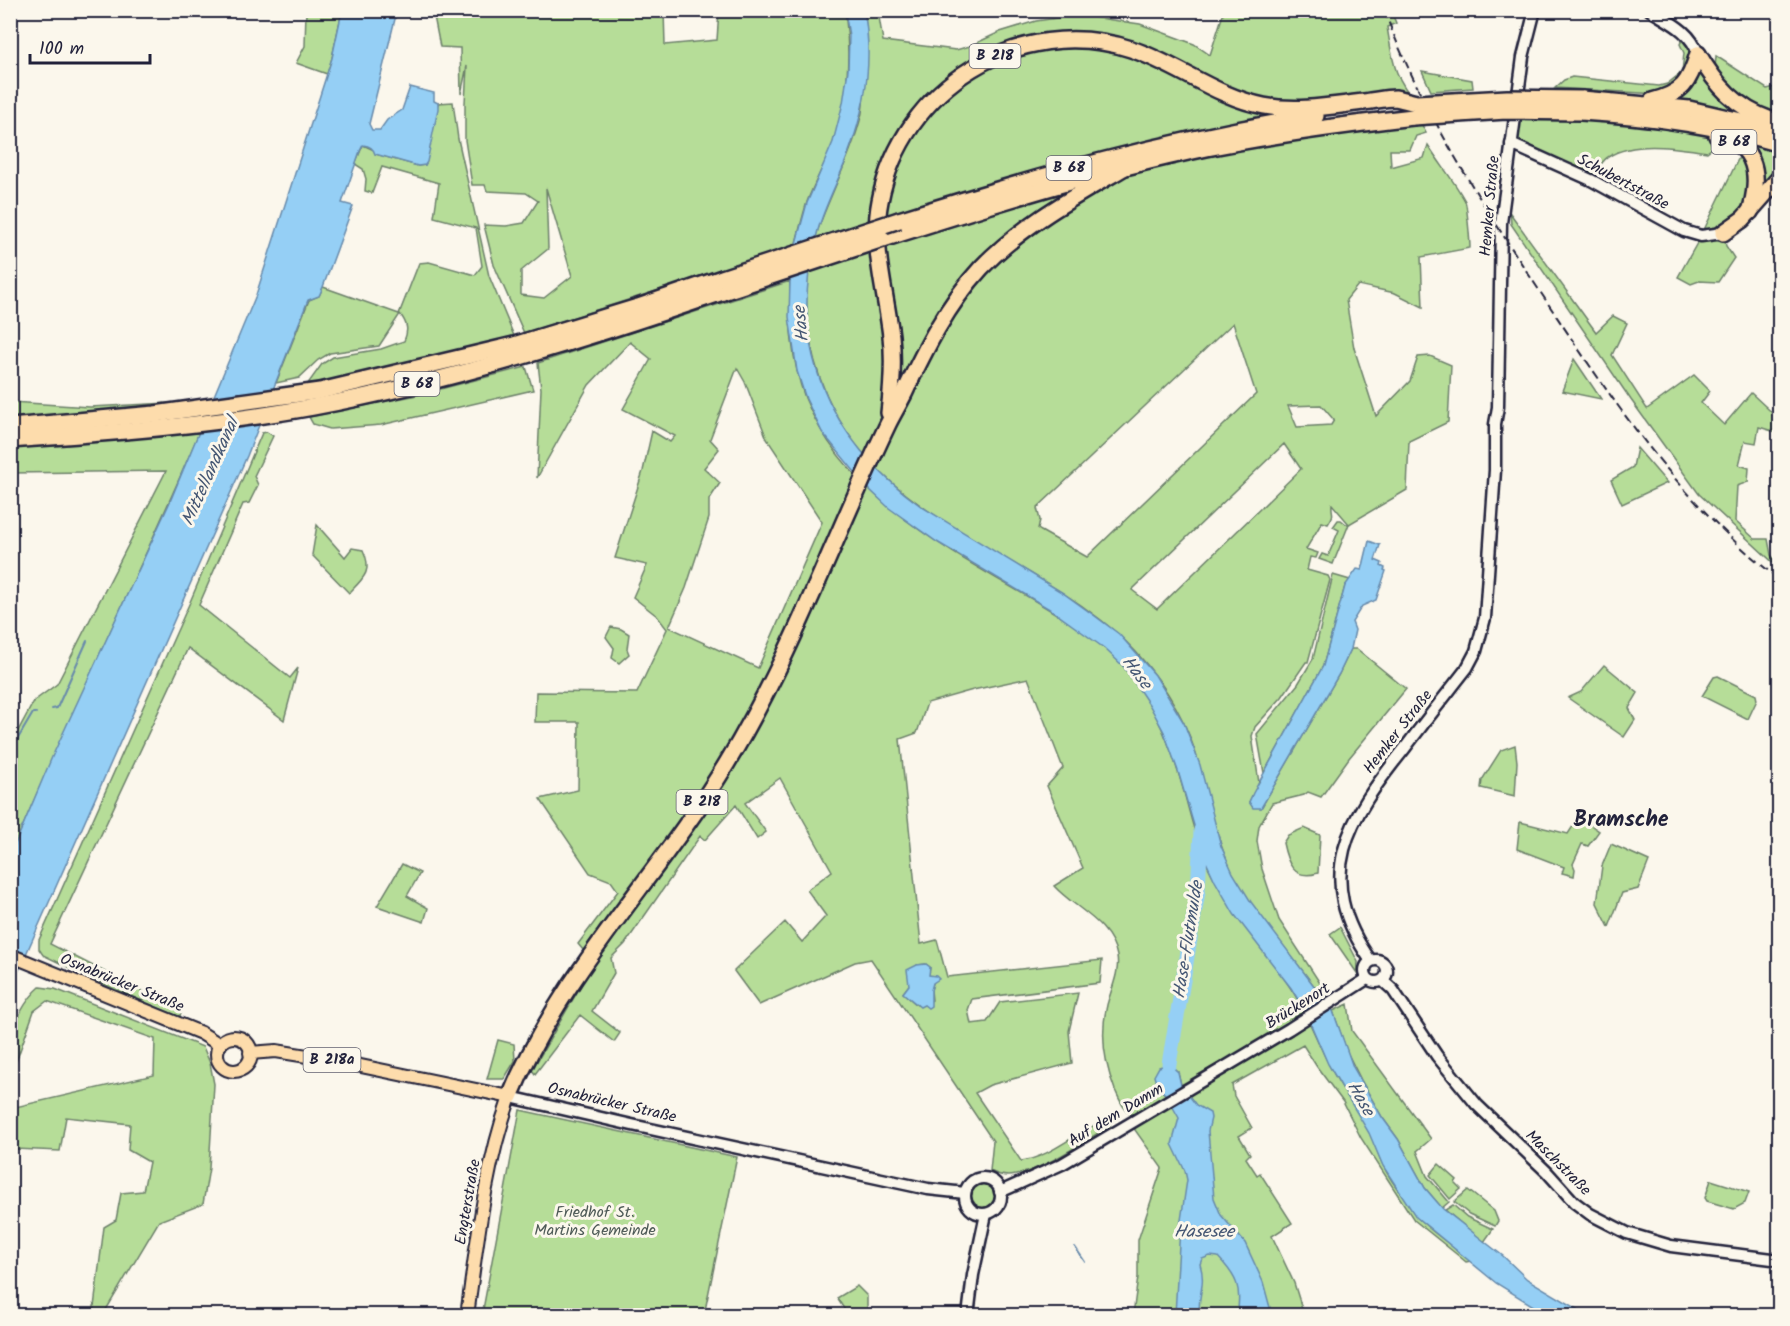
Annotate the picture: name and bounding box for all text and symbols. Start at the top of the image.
scale bar [30,27,150,65]
text: 100 m [39,35,84,64]
road number: B 218 [970,44,1020,68]
road number: B 68 [1712,130,1756,154]
street label: Schubertstraße [1572,147,1674,217]
street label: Hemker Straße [1473,155,1507,257]
road number: B 68 [1046,156,1092,180]
water label: Hase [785,303,818,344]
road number: B 68 [394,372,440,396]
water label: Mittellandkanal [174,410,249,531]
water label: Hase [1114,650,1160,698]
street label: Hemker Straße [1357,684,1439,780]
road number: B 218 [676,790,728,814]
district label: Bramsche [1573,803,1669,838]
water label: Hase-Flutmulde [1165,877,1213,1001]
street label: Osnabrücker Straße [56,947,188,1019]
street label: Brückenort [1261,976,1336,1036]
road number: B 218a [304,1048,360,1072]
street label: Osnabrücker Straße [545,1076,679,1130]
street label: Auf dem Damm [1063,1076,1169,1153]
water label: Hase [1338,1076,1383,1124]
street label: Maschstraße [1519,1124,1597,1202]
street label: Engterstraße [448,1157,488,1247]
park label: Friedhof St. Martins Gemeinde [534,1200,656,1243]
water label: Hasesee [1174,1218,1236,1247]

